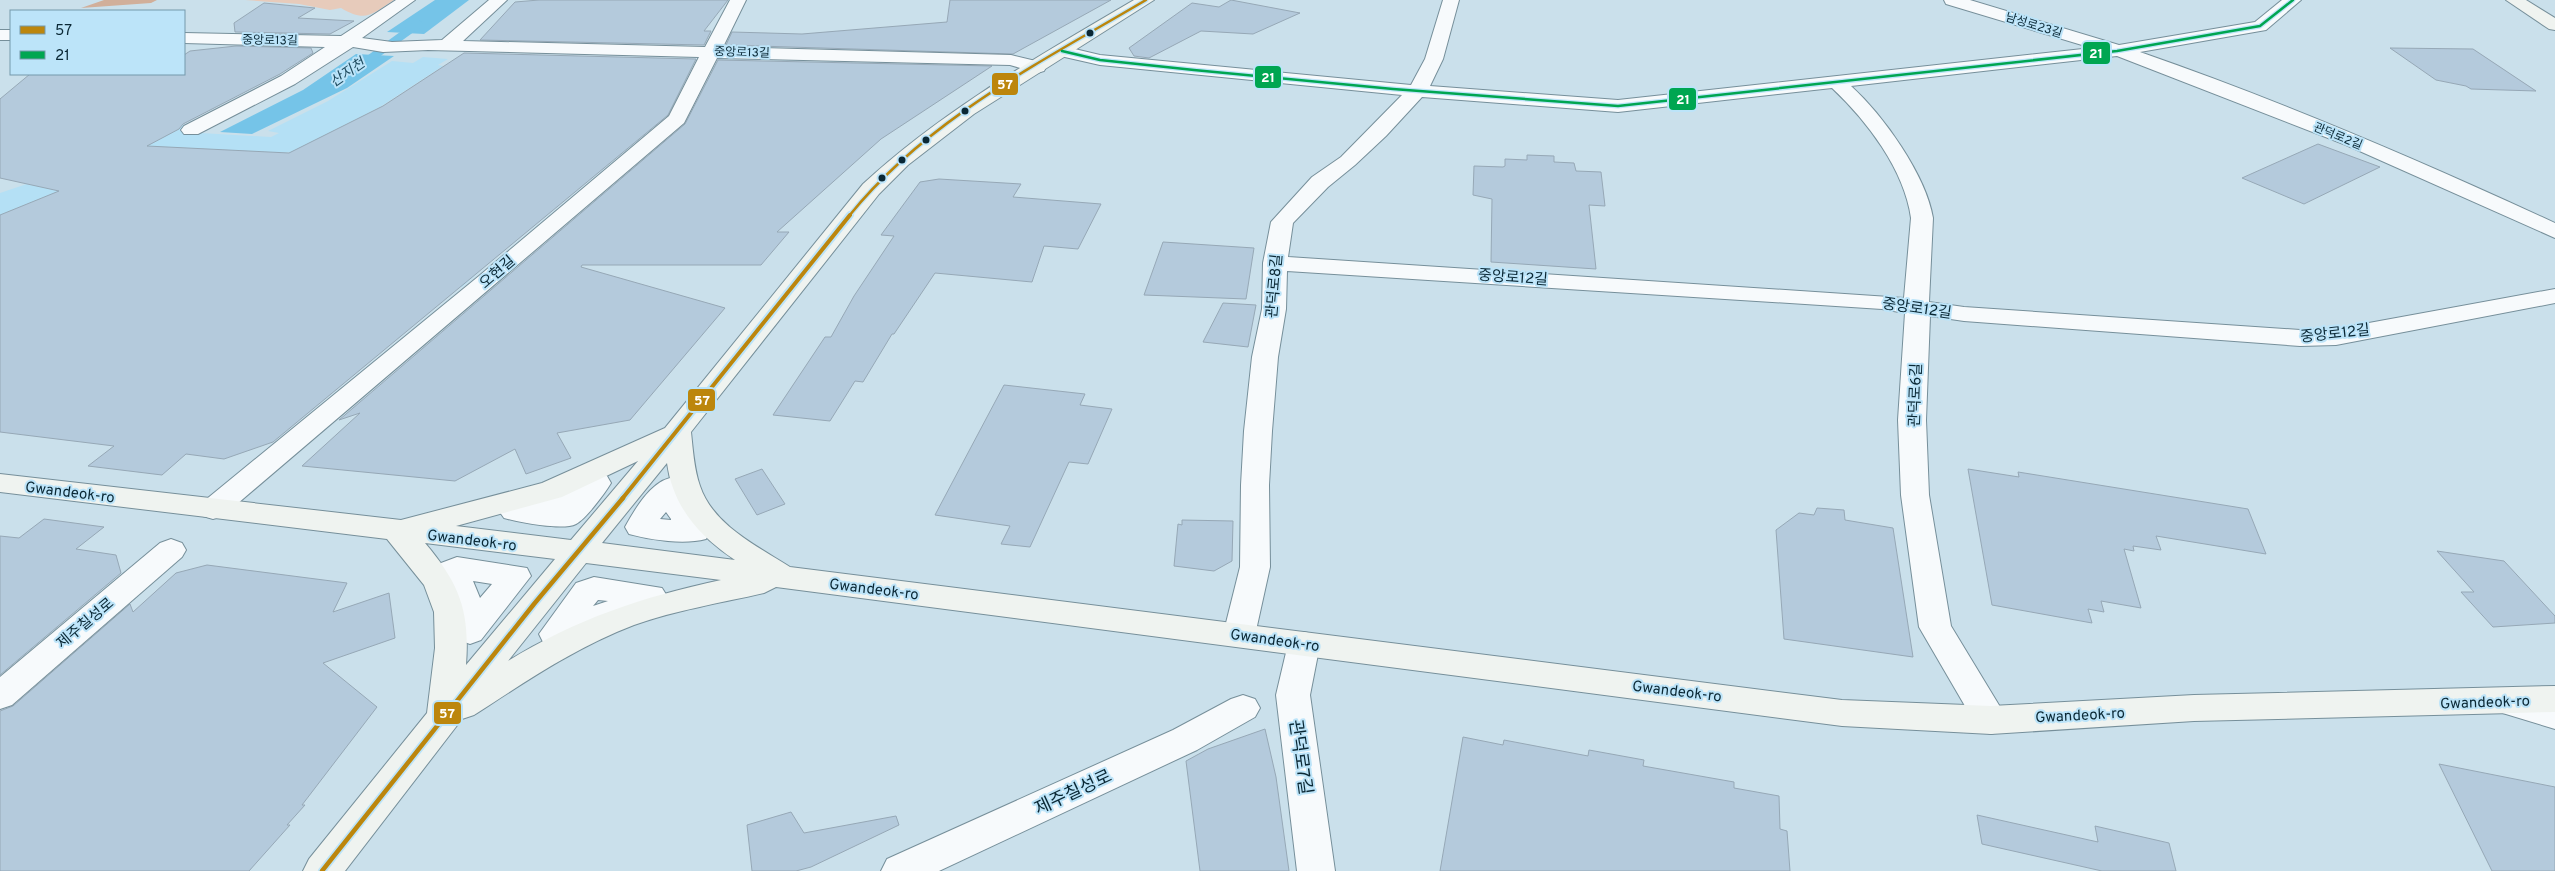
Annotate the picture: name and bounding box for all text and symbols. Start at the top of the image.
legend [10,10,185,75]
street label: 남성로23길 [2003,10,2064,42]
text: 57 [55,22,72,41]
unlabelled marker [1085,28,1095,38]
street label: 중앙로13길 [242,33,298,49]
line badge: 21 [2082,41,2111,65]
street label: 중앙로13길 [714,44,770,62]
text: 21 [2089,46,2103,63]
text: 21 [55,47,70,66]
water label: 산지천 [327,55,369,91]
line badge: 21 [1254,65,1282,89]
text: 21 [1261,70,1275,87]
line badge: 57 [991,72,1019,96]
text: 57 [997,77,1013,94]
line badge: 21 [1668,87,1697,111]
text: 21 [1676,92,1690,109]
unlabelled marker [960,106,970,116]
street label: 관덕로2길 [2311,120,2365,154]
unlabelled marker [921,135,931,145]
unlabelled marker [897,155,907,165]
unlabelled marker [877,173,887,183]
street label: 오현길 [475,252,520,294]
street label: 관덕로8길 [1263,253,1288,319]
street label: 중앙로12길 [1477,267,1548,290]
street label: 중앙로12길 [1881,295,1953,324]
street label: 중앙로12길 [2299,321,2371,348]
street label: 관덕로6길 [1906,363,1927,427]
line badge: 57 [687,388,716,412]
text: 57 [694,393,710,410]
street label: Gwandeok-ro [24,479,116,508]
street label: Gwandeok-ro [426,527,518,556]
street label: Gwandeok-ro [828,576,920,605]
street label: 제주칠성로 [53,594,119,654]
street label: Gwandeok-ro [1229,626,1321,657]
street label: Gwandeok-ro [1631,678,1723,707]
street label: Gwandeok-ro [2440,692,2530,715]
line badge: 57 [433,701,462,725]
street label: Gwandeok-ro [2035,705,2125,728]
text: 57 [439,706,455,723]
street label: 관덕로7길 [1283,718,1316,796]
street label: 제주칠성로 [1031,765,1116,821]

